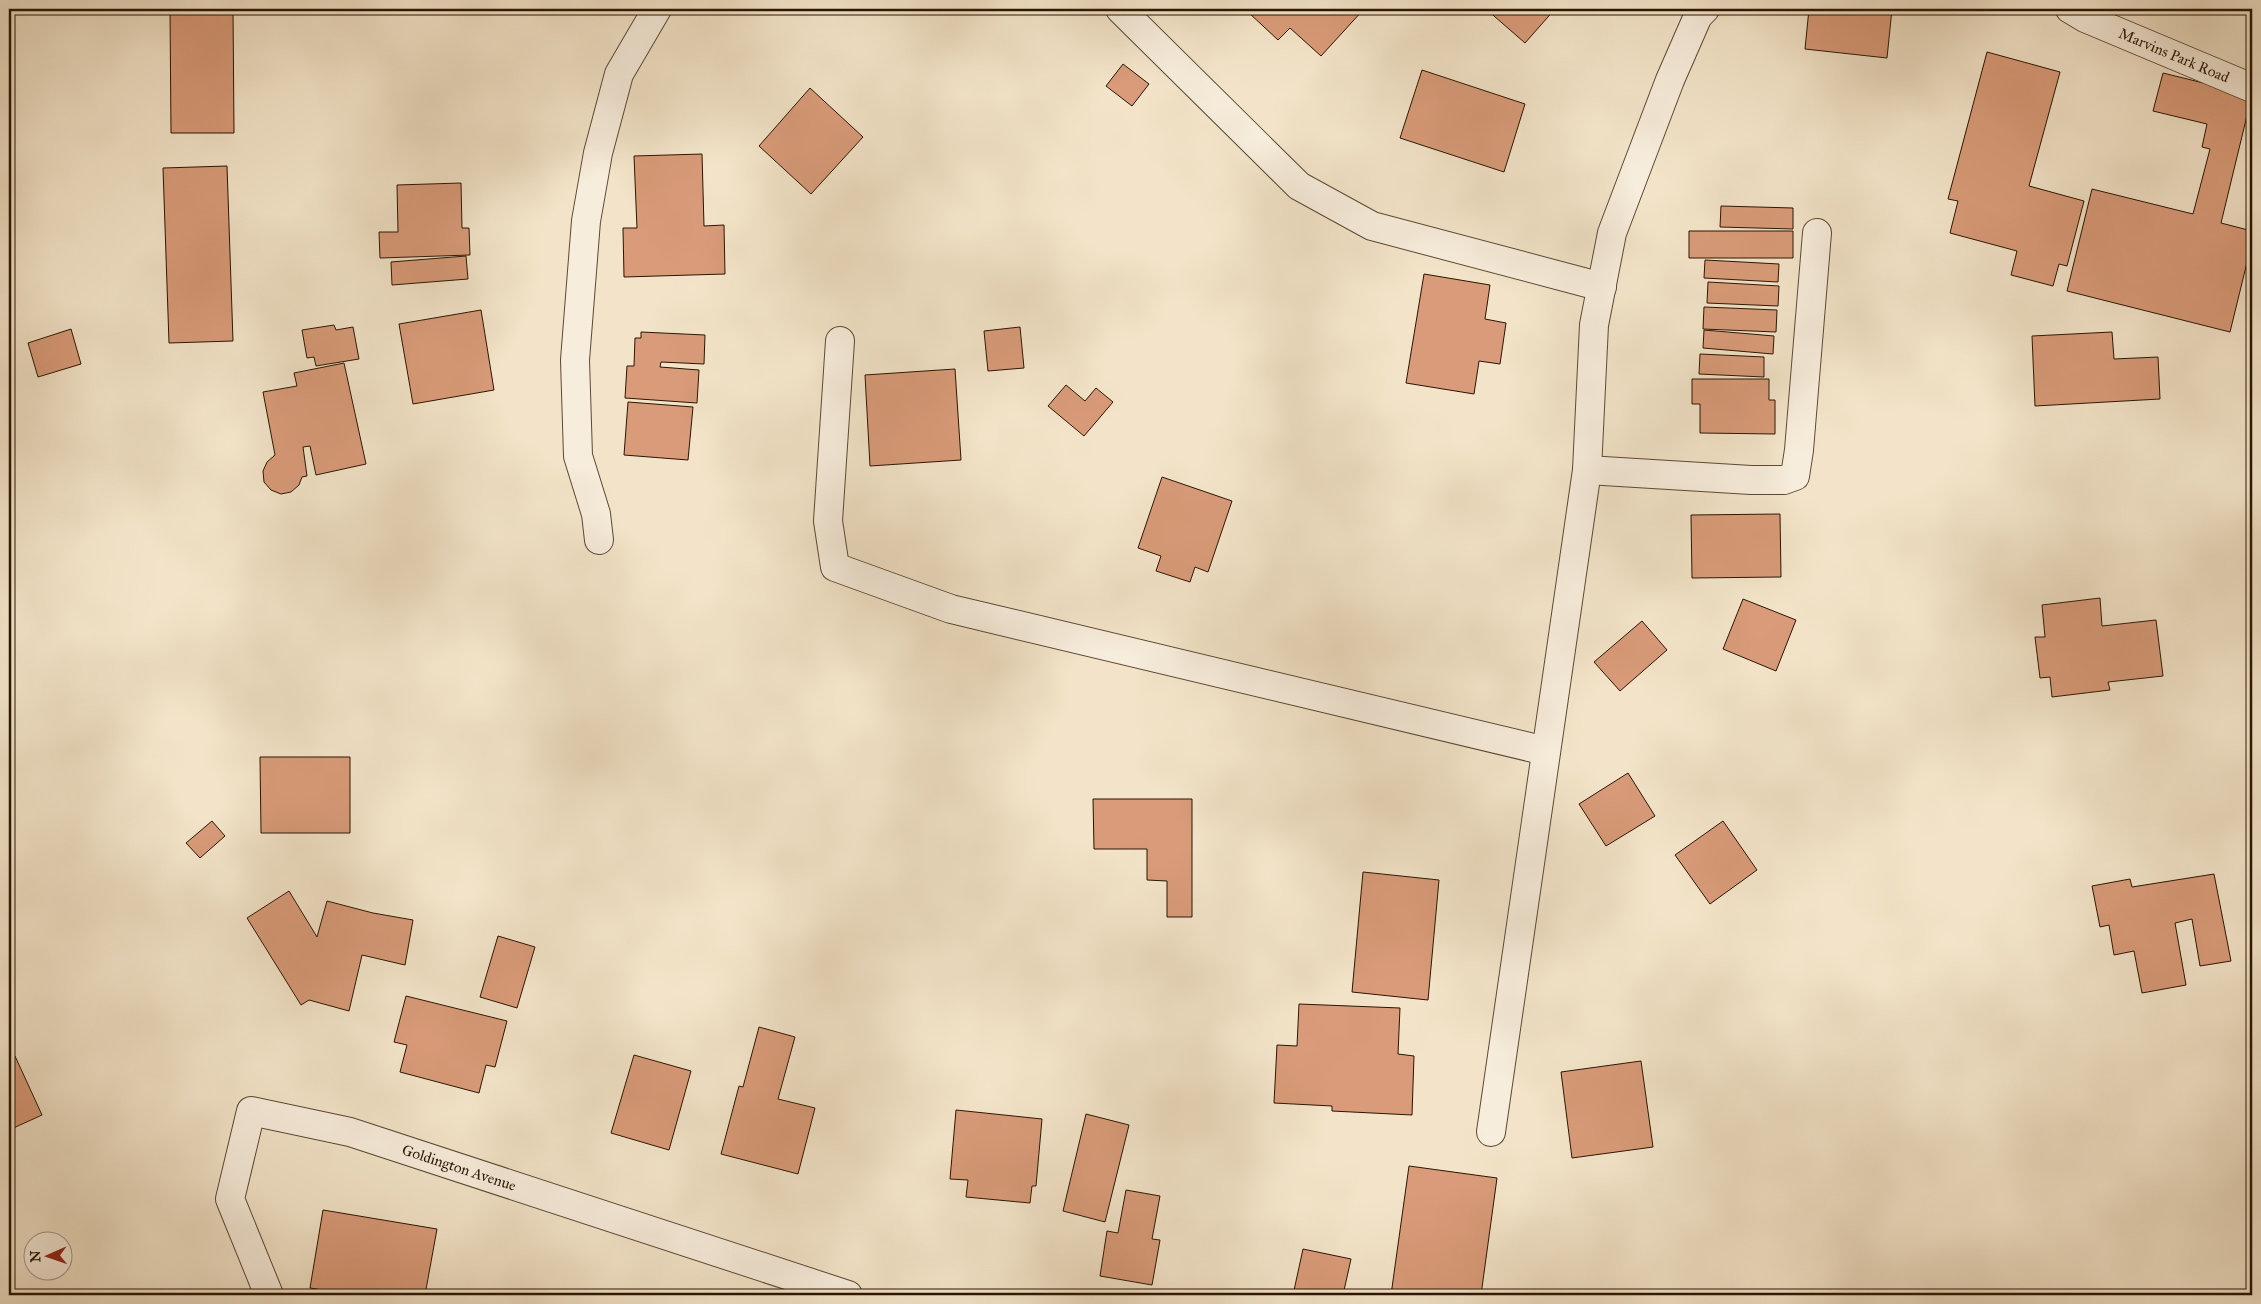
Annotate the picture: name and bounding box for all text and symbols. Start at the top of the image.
street label: Marvins Park Road [2116,24,2232,87]
street label: Goldington Avenue [400,1141,518,1195]
north arrow [22,1232,72,1282]
text: N [27,1250,44,1263]

